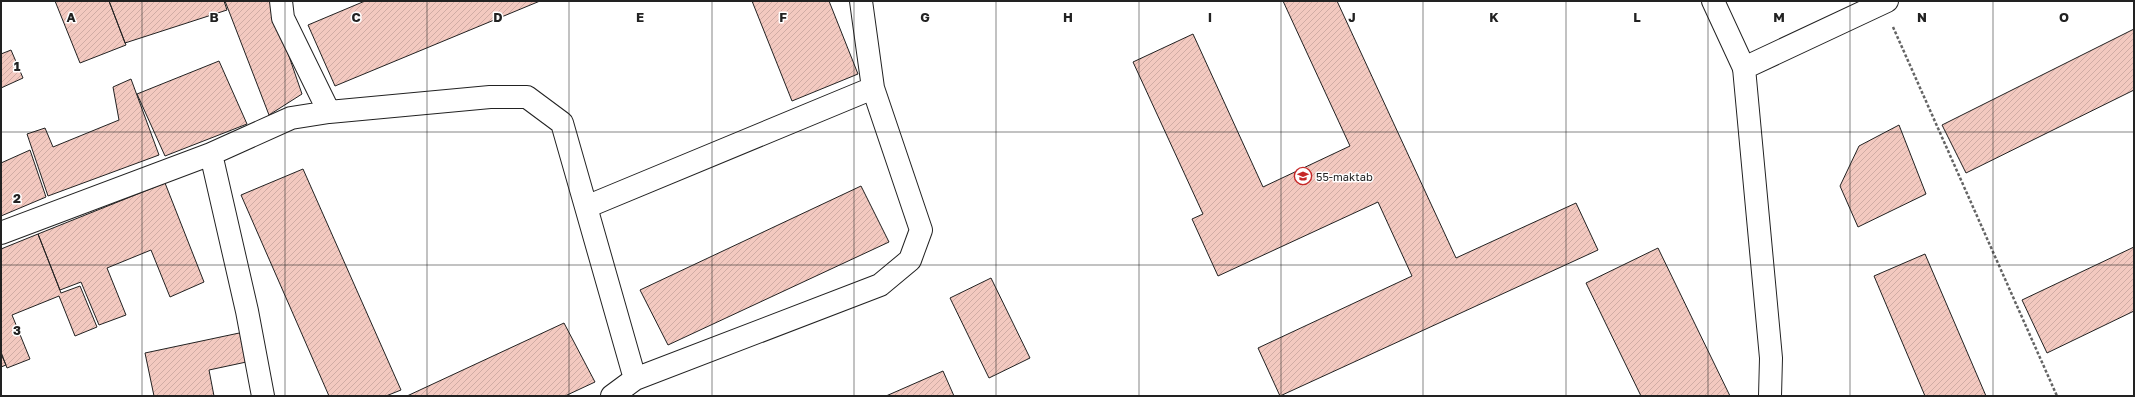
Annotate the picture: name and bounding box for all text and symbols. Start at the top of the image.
text: A [66,9,76,25]
text: B [209,9,219,25]
text: C [351,9,361,25]
text: D [493,9,503,25]
text: E [636,9,644,25]
text: F [779,9,787,25]
text: G [920,9,930,25]
text: H [1063,9,1073,25]
text: I [1208,9,1212,25]
text: J [1348,9,1356,25]
text: K [1489,9,1499,25]
text: L [1633,9,1641,25]
text: M [1773,9,1785,25]
text: N [1917,9,1927,25]
text: O [2059,9,2069,25]
text: 1 [14,58,21,74]
school or university icon: 55-maktab [1293,166,1313,186]
place label: 55-maktab [1316,170,1373,183]
text: 2 [13,190,21,206]
text: 3 [13,322,21,338]

